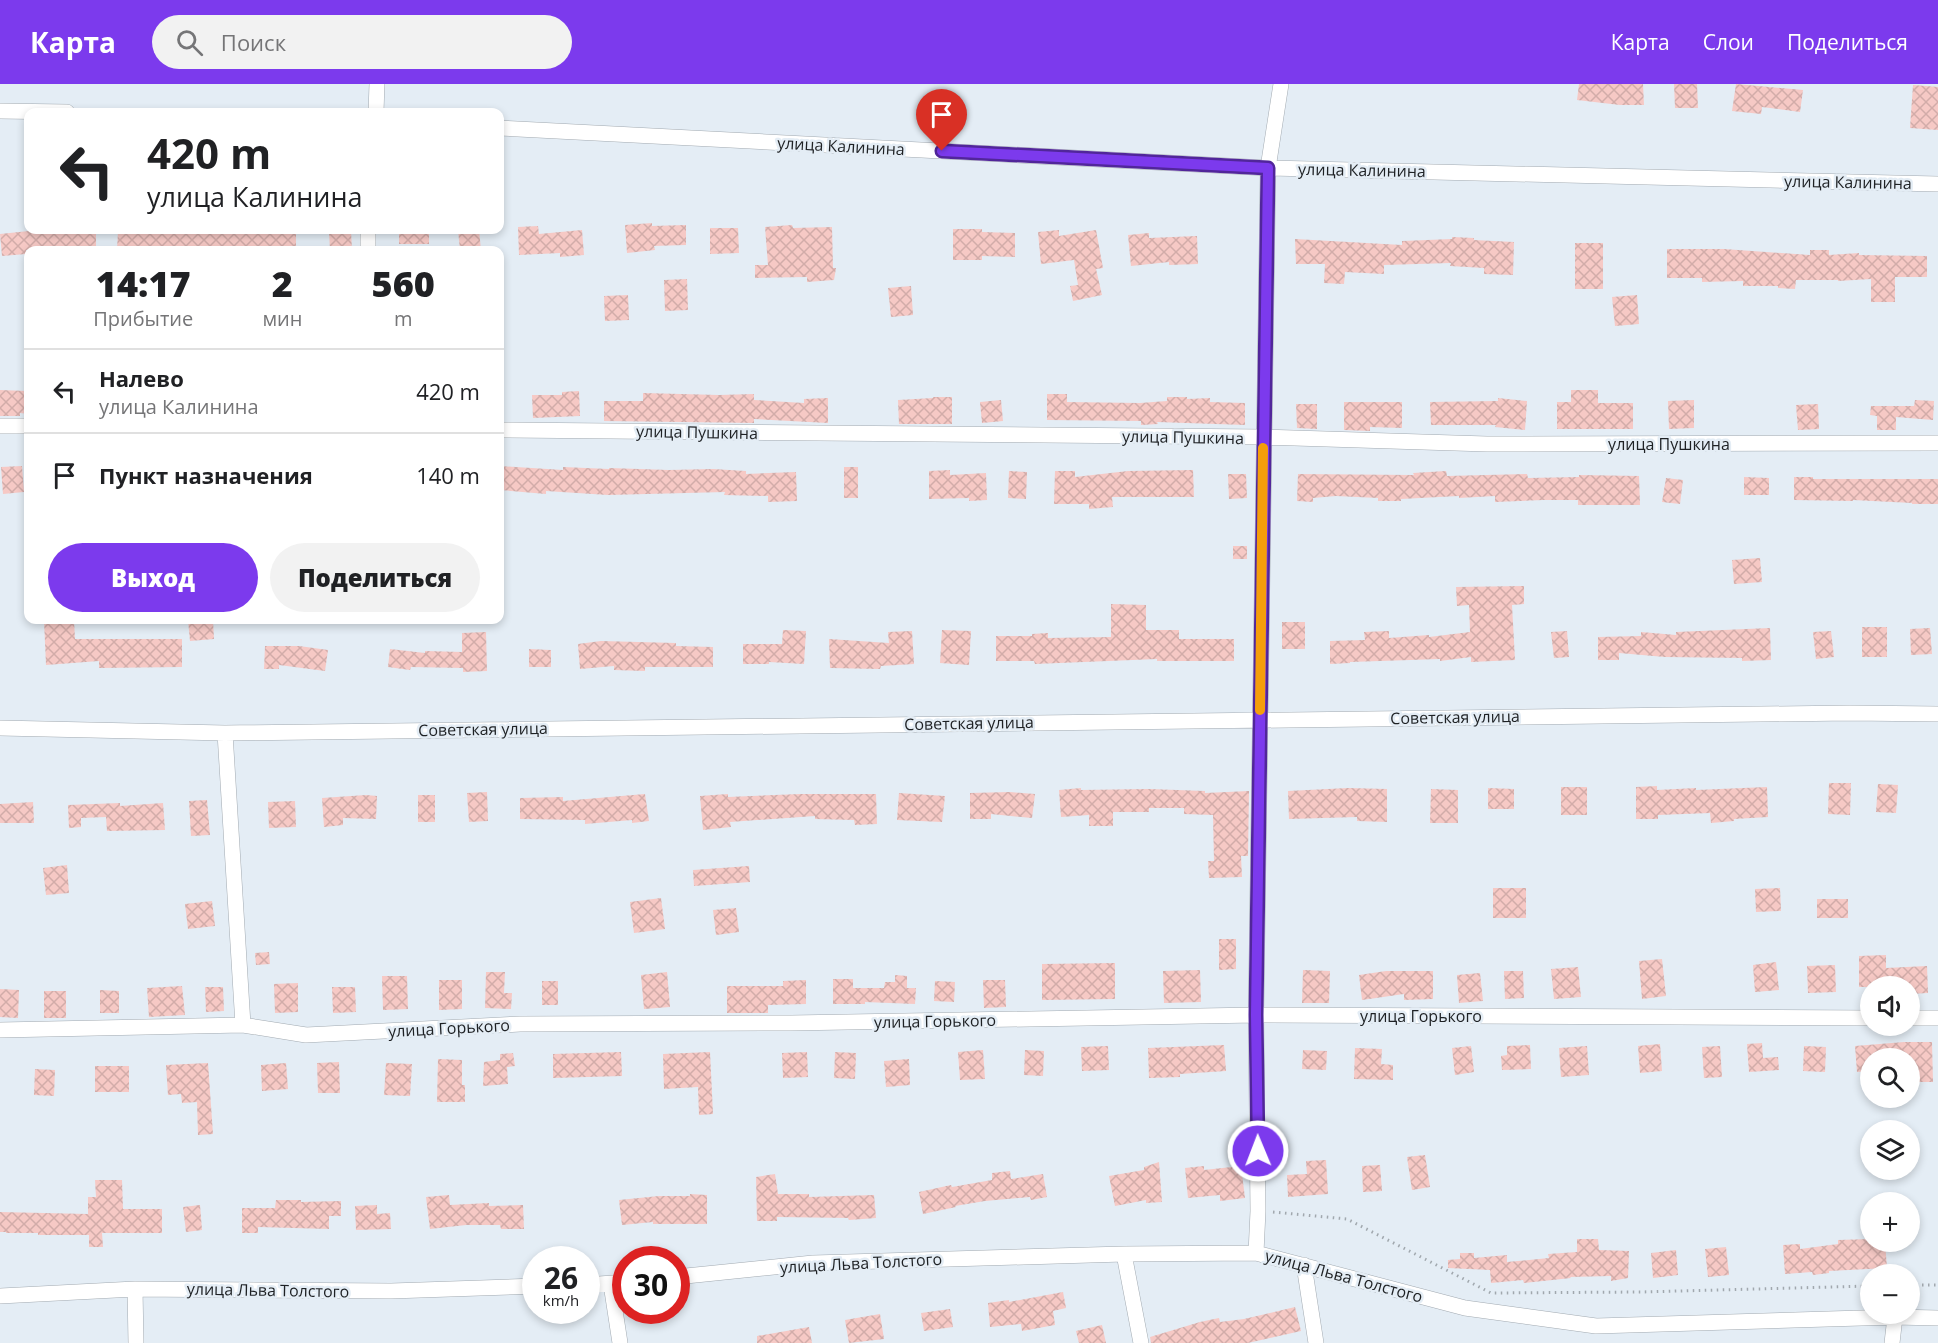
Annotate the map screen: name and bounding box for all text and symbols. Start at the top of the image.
search box [152,15,572,69]
text: Карта [30,23,116,61]
icon: search [173,26,206,59]
text: Поиск [221,27,286,57]
text: Карта [1611,28,1670,56]
text: Слои [1703,28,1754,56]
text: Поделиться [1787,28,1908,56]
pin [916,89,967,151]
icon: arrive [925,98,958,131]
text: 420 m [147,124,271,181]
icon: left [48,132,126,210]
street label: улица Калинина [777,132,905,160]
street label: улица Калинина [1298,158,1426,182]
street label: улица Калинина [1784,170,1912,194]
text: улица Калинина [147,178,363,215]
text: 14:17 [96,259,191,308]
text: 2 [272,259,293,308]
text: 560 [372,259,435,308]
text: Прибытие [93,305,193,332]
text: мин [262,305,302,332]
text: m [394,305,412,332]
text: Налево [99,363,184,393]
icon: left [48,375,81,408]
text: 420 m [416,376,480,406]
text: улица Калинина [99,393,259,420]
street label: улица Пушкина [636,420,758,444]
street label: улица Пушкина [1122,425,1244,449]
street label: улица Пушкина [1608,433,1730,455]
icon: arrive [48,459,81,492]
text: Пункт назначения [99,460,313,490]
text: 140 m [416,460,480,490]
button: Выход [48,543,258,612]
button: Поделиться [270,543,480,612]
street label: Советская улица [1390,705,1520,729]
street label: Советская улица [904,711,1034,735]
street label: Советская улица [418,717,548,741]
map controls [1860,976,1920,1324]
button: sound [1860,976,1920,1036]
street label: улица Горького [1360,1005,1482,1027]
street label: улица Горького [874,1009,996,1033]
street label: улица Горького [388,1014,510,1042]
button: search [1860,1048,1920,1108]
position arrow [1226,1119,1290,1183]
button: layers [1860,1120,1920,1180]
button: + [1860,1192,1920,1252]
street label: улица Льва Толстого [1263,1244,1425,1308]
speed limit sign: 30 [612,1246,690,1324]
street label: улица Льва Толстого [779,1248,943,1278]
text: 26 [544,1257,578,1298]
button: − [1860,1264,1920,1324]
street label: улица Льва Толстого [187,1278,349,1302]
text: km/h [543,1290,579,1310]

